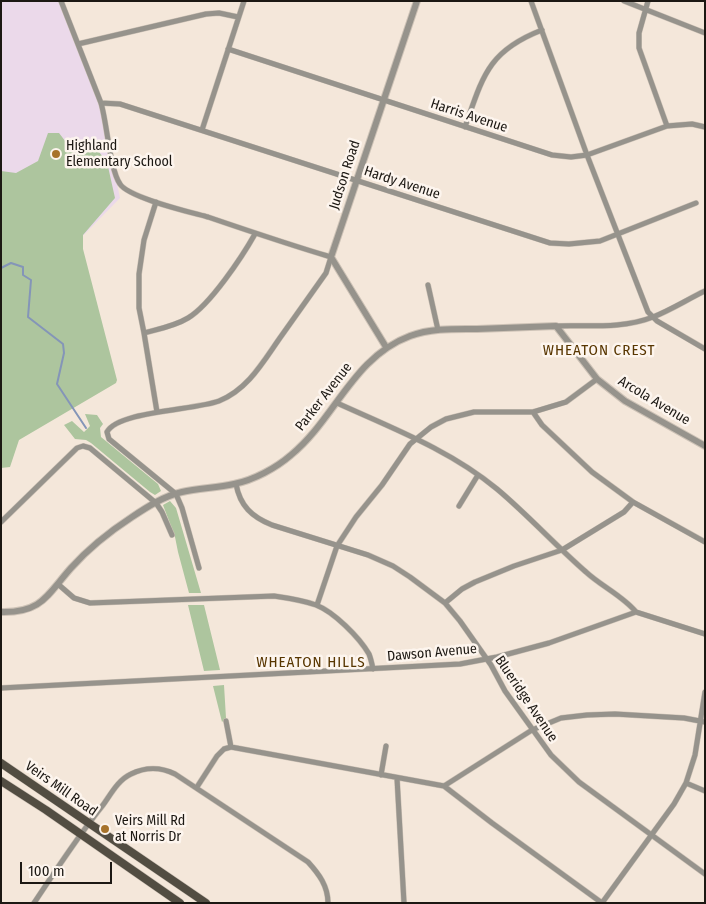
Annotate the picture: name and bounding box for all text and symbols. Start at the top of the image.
street label: Harris Avenue [428,96,510,136]
place label: Highland Elementary School [66,138,173,170]
street label: Judson Road [326,138,364,212]
marker: Highland Elementary School [50,148,62,160]
street label: Hardy Avenue [362,163,442,203]
district label: WHEATON CREST [541,342,657,360]
street label: Parker Avenue [292,360,356,434]
street label: Arcola Avenue [615,373,693,429]
street label: Dawson Avenue [386,641,478,665]
street label: Blueridge Avenue [491,653,561,745]
district label: WHEATON HILLS [255,654,367,672]
street label: Veirs Mill Road [22,758,100,820]
place label: Veirs Mill Rd at Norris Dr [115,813,185,846]
marker: Veirs Mill Rd at Norris Dr [99,823,111,835]
scale bar [22,852,115,884]
text: 100 m [28,862,65,880]

